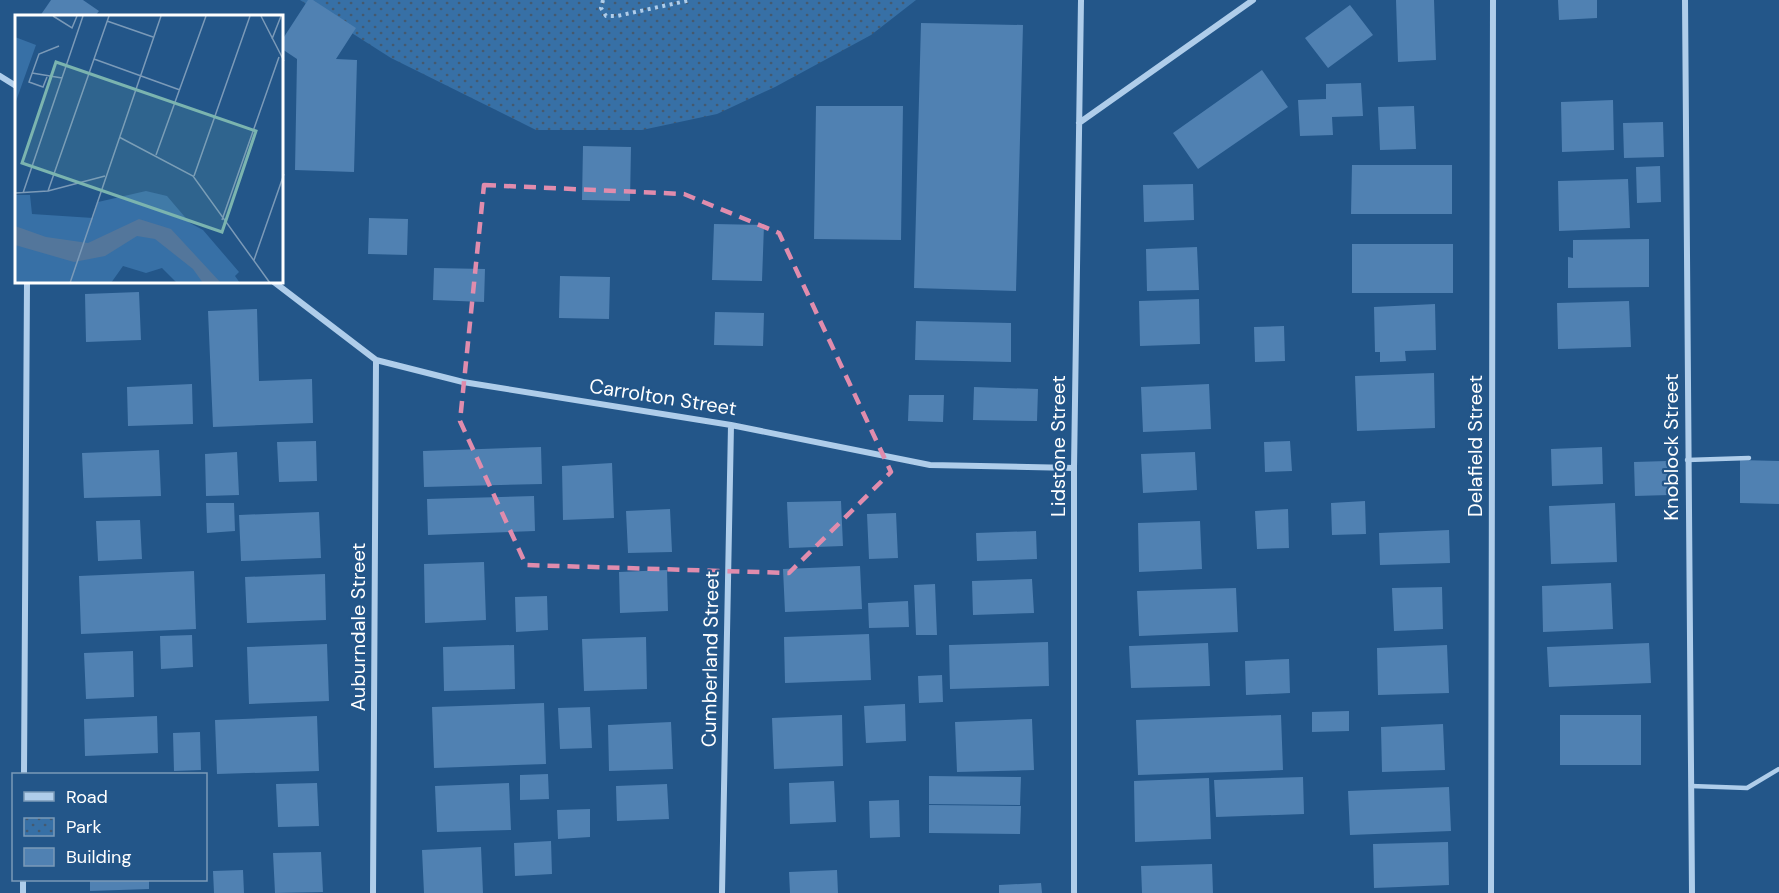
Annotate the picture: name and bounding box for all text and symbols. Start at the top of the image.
inset map [15,15,284,284]
street label: Carrolton Street [587,373,739,422]
street label: Knoblock Street [1658,373,1684,521]
street label: Lidstone Street [1045,375,1071,517]
street label: Delafield Street [1462,375,1488,517]
street label: Auburndale Street [345,543,371,711]
street label: Cumberland Street [695,570,725,747]
legend [12,773,207,881]
text: Road [66,785,108,809]
text: Park [66,815,102,839]
text: Building [66,845,131,869]

